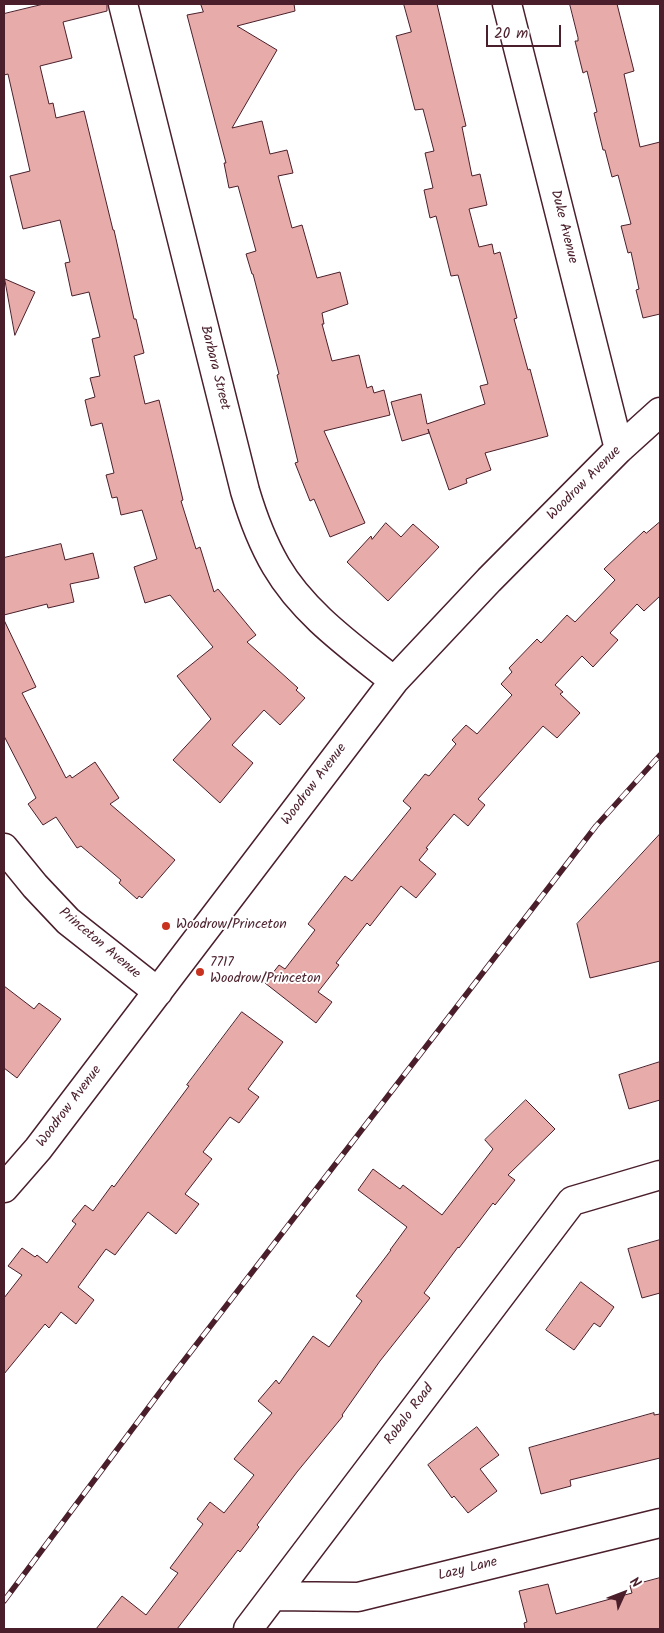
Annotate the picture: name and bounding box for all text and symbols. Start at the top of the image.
scale bar [489,15,564,47]
text: 20 m [494,22,528,46]
street label: Duke Avenue [546,188,580,266]
street label: Barbara Street [195,324,233,412]
street label: Woodrow Avenue [544,443,626,525]
street label: Woodrow Avenue [279,741,351,829]
street label: Princeton Avenue [55,905,143,983]
place label: Woodrow/Princeton [176,918,287,934]
marker: Woodrow/Princeton [160,920,172,932]
place label: 7717 Woodrow/Princeton [210,956,321,989]
marker: 7717 Woodrow/Princeton [194,966,206,978]
street label: Woodrow Avenue [34,1063,106,1151]
street label: Robalo Road [382,1381,438,1449]
street label: Lazy Lane [437,1555,499,1585]
north arrow [599,1568,649,1618]
text: N [624,1572,646,1594]

